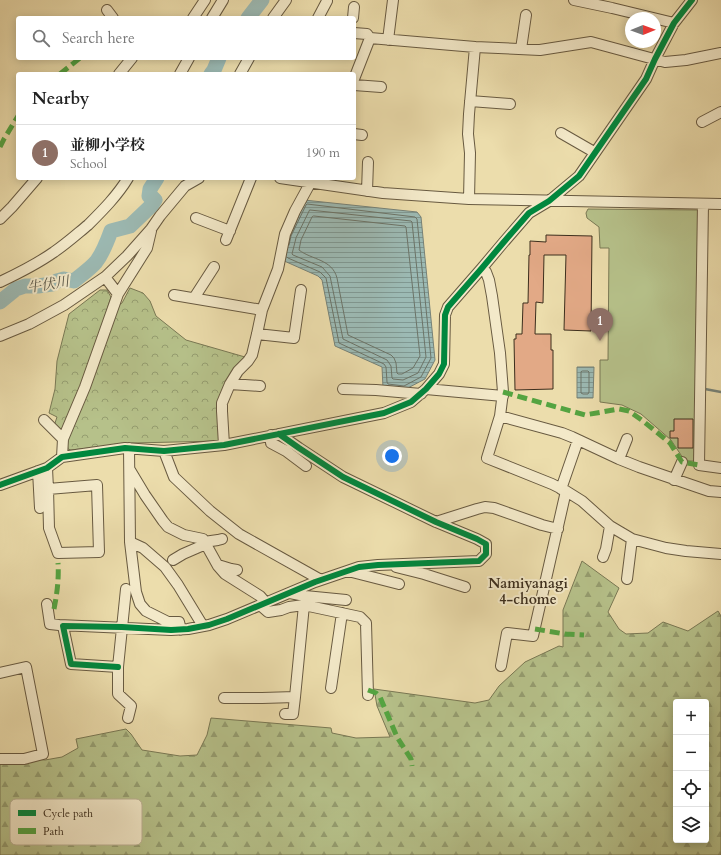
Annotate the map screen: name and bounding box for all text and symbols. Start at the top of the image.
north arrow [625,12,661,48]
search box [16,16,356,60]
icon: search [30,27,52,49]
text: Search here [62,28,135,48]
text: Nearby [32,87,89,110]
text: 並柳小学校 [70,135,145,155]
text: 1 [42,144,48,162]
text: 190 m [306,144,340,162]
text: School [70,155,107,173]
water label: 牛伏川 [26,272,72,297]
pin: 1 [587,308,613,341]
your location [382,446,402,466]
district label: Namiyanagi 4-chome [488,574,568,609]
map controls [673,699,709,843]
button: + [673,699,709,735]
button: − [673,735,709,771]
button: locate [673,771,709,807]
legend [10,799,142,845]
text: Cycle path [43,806,93,821]
button: layers [673,807,709,843]
text: Path [43,824,64,839]

